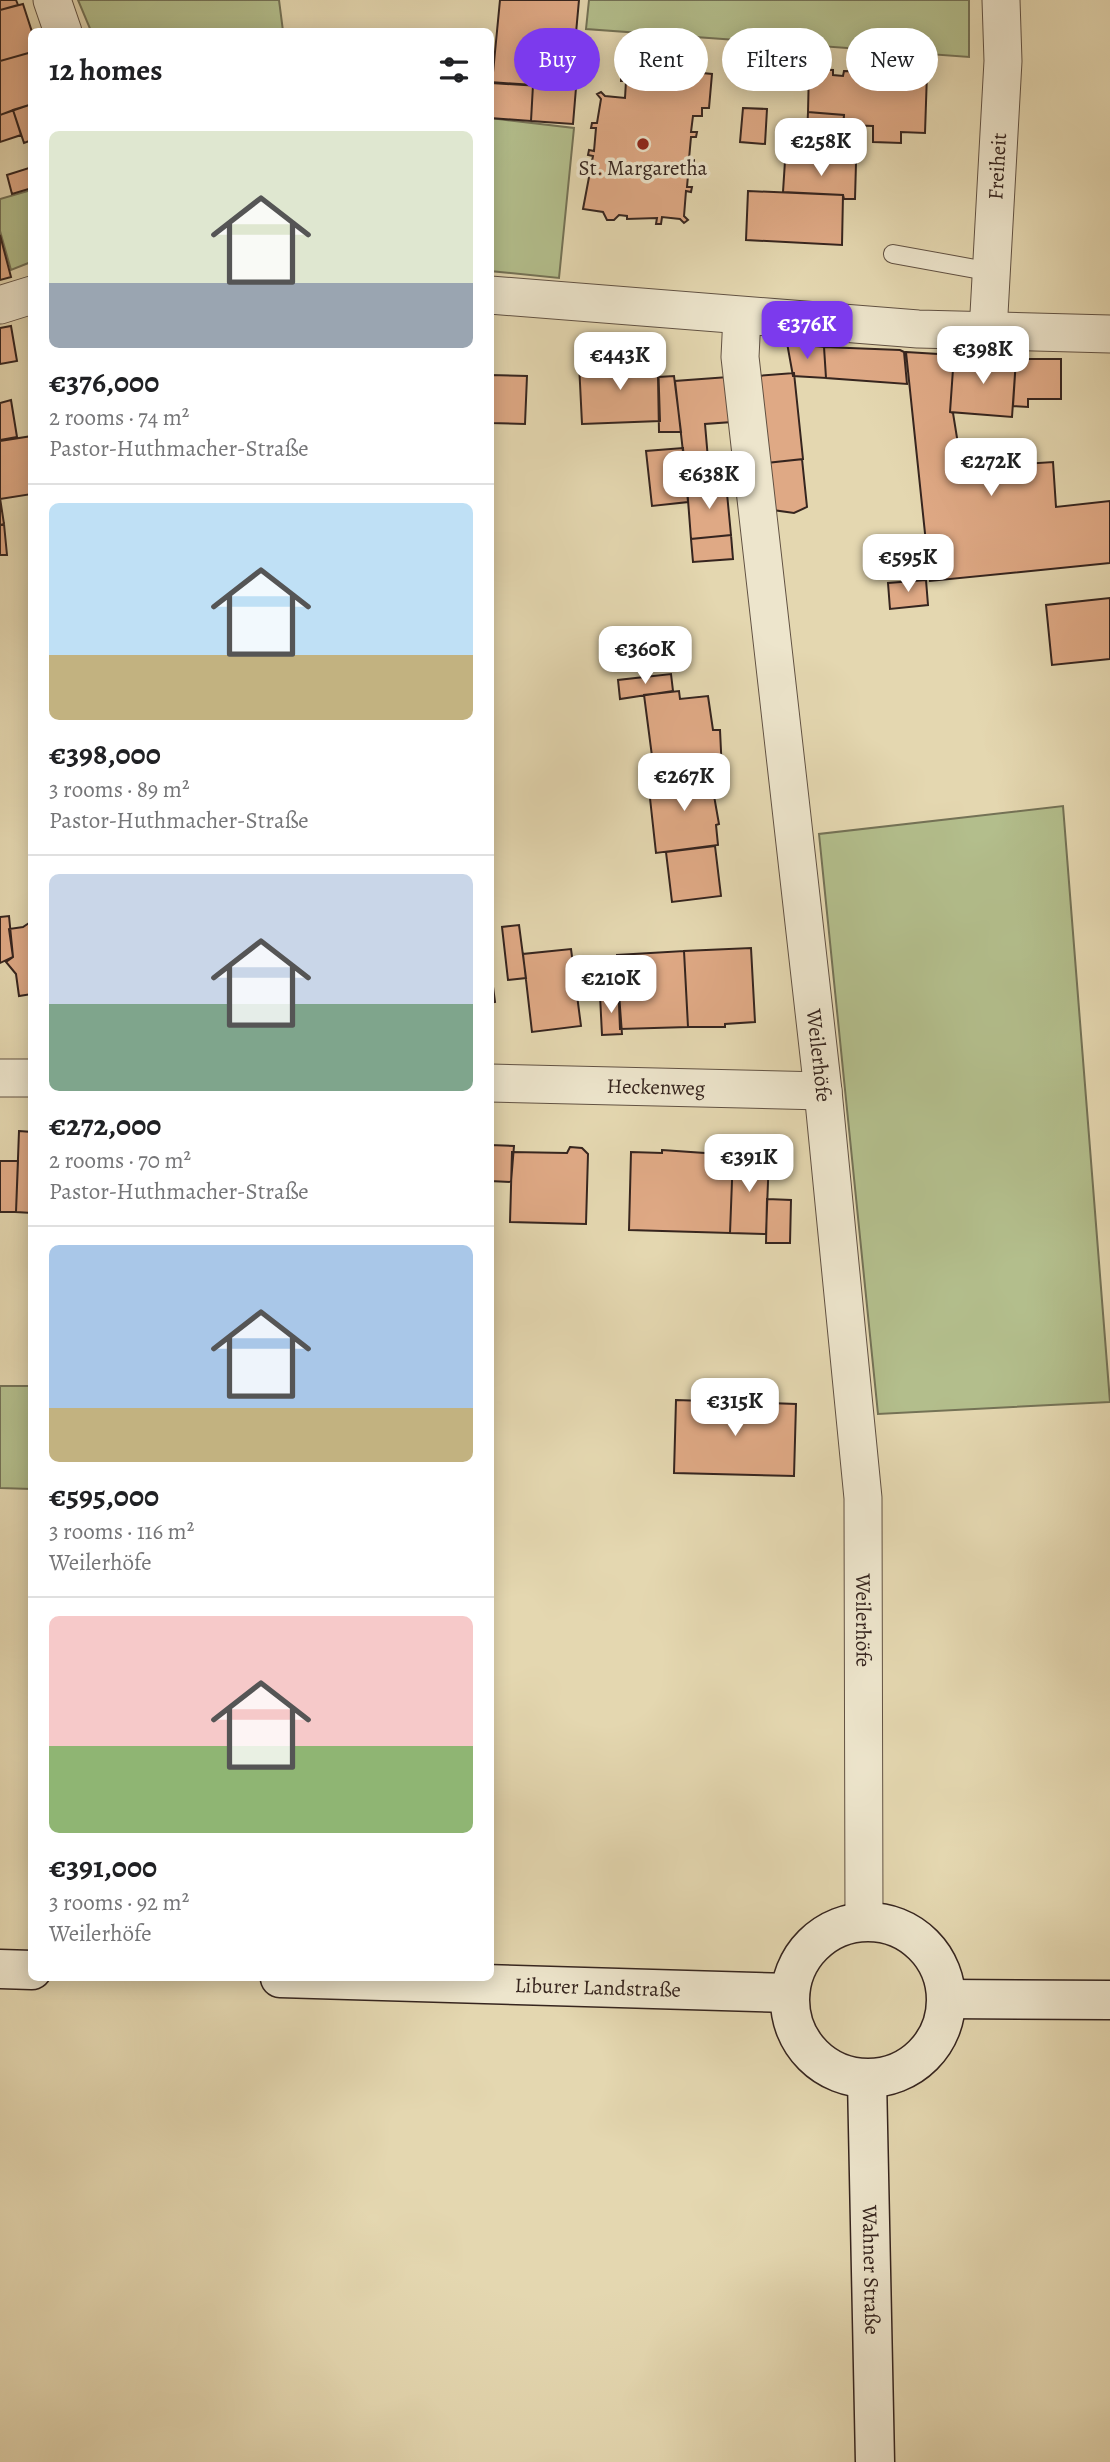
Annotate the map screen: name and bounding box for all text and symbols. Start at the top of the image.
chip: Buy [514,28,600,91]
chip: Rent [614,28,708,91]
chip: Filters [722,28,832,91]
chip: New [846,28,938,91]
text: 12 homes [49,50,162,90]
icon: filters [435,51,473,89]
pin: €258K [772,118,870,178]
text: €258K [791,125,851,156]
street label: Freiheit [981,132,1013,201]
marker: St. Margaretha [635,136,651,152]
place label: St. Margaretha [579,154,708,182]
icon: home [198,177,324,303]
pin: €376K [758,302,856,361]
text: €376K [778,308,836,339]
pin: €398K [934,326,1032,386]
pin: €443K [571,332,669,392]
text: €398K [953,333,1013,364]
text: €443K [590,339,650,370]
text: €376,000 [49,362,159,402]
text: 2 rooms · 74 m² [49,402,189,433]
text: Pastor-Huthmacher-Straße [49,433,309,464]
pin: €272K [942,438,1040,498]
text: €272K [961,445,1021,476]
pin: €638K [660,452,758,511]
text: €638K [679,458,739,489]
pin: €595K [859,534,957,594]
text: €595K [879,541,937,572]
icon: home [198,549,324,675]
pin: €360K [596,626,694,686]
text: €360K [615,633,675,664]
text: €398,000 [49,734,161,774]
pin: €267K [635,754,733,813]
text: €267K [654,760,714,791]
text: 3 rooms · 89 m² [49,774,190,805]
text: Pastor-Huthmacher-Straße [49,805,309,836]
icon: home [198,920,324,1046]
pin: €210K [562,956,660,1015]
text: €210K [581,962,641,993]
street label: Weilerhöfe [800,1006,838,1103]
street label: Heckenweg [606,1072,706,1102]
text: €272,000 [49,1105,161,1145]
pin: €391K [700,1134,798,1194]
text: €391K [720,1141,778,1172]
text: 2 rooms · 70 m² [49,1145,191,1176]
text: Pastor-Huthmacher-Straße [49,1176,309,1207]
icon: home [198,1291,324,1417]
pin: €315K [686,1378,784,1438]
text: €315K [707,1385,763,1416]
text: €595,000 [49,1476,159,1516]
text: 3 rooms · 116 m² [49,1516,194,1547]
text: Weilerhöfe [49,1547,151,1578]
street label: Weilerhöfe [849,1572,877,1667]
icon: home [198,1662,324,1788]
text: €391,000 [49,1847,157,1887]
text: 3 rooms · 92 m² [49,1887,189,1918]
text: Weilerhöfe [49,1918,151,1949]
street label: Liburer Landstraße [514,1971,681,2004]
street label: Wahner Straße [856,2204,886,2335]

